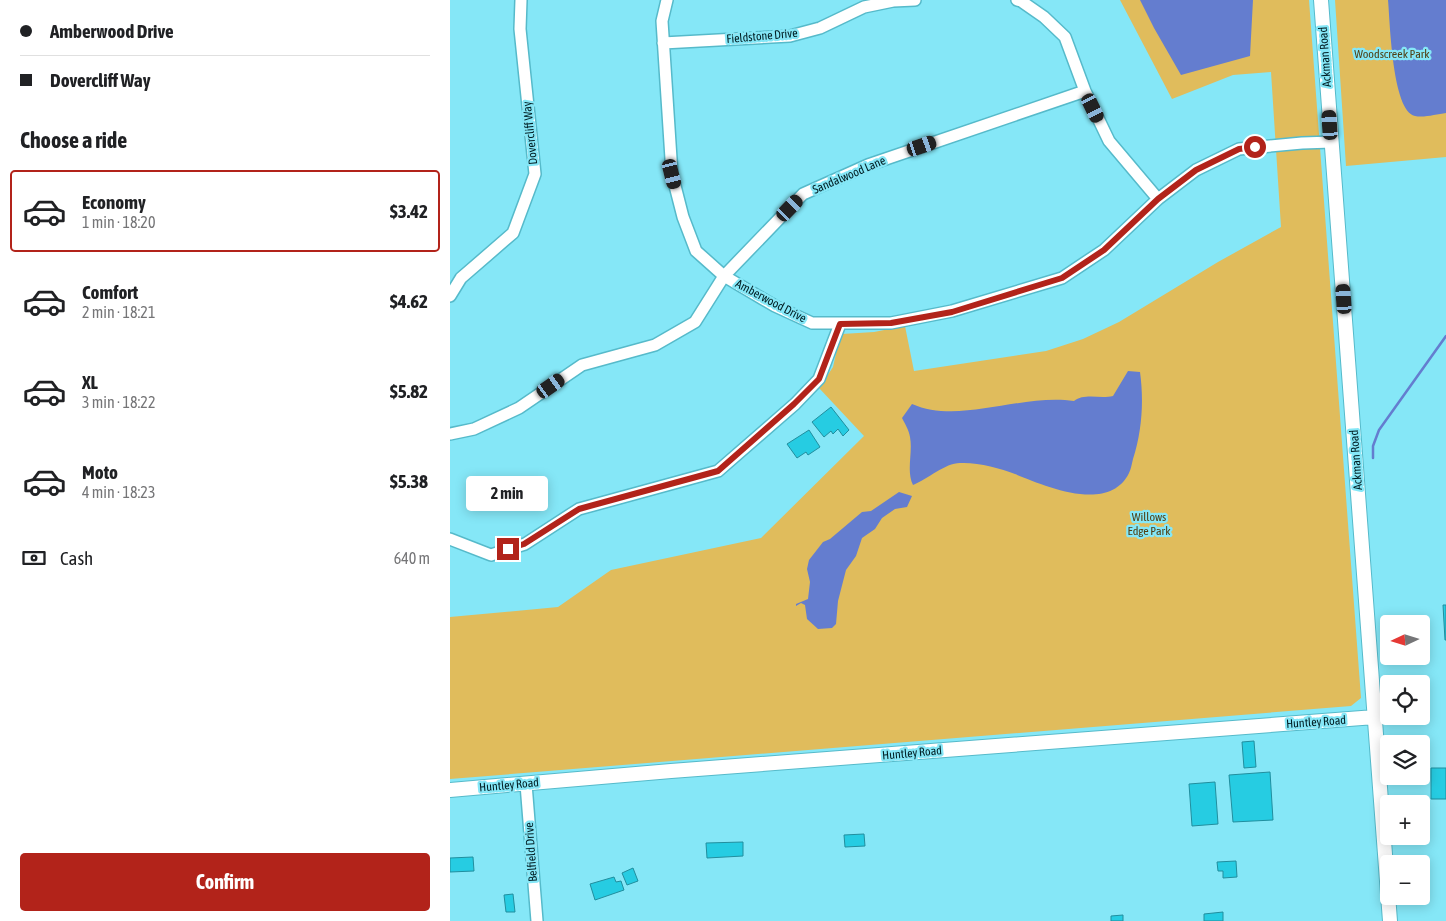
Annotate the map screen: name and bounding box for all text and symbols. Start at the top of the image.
text: Amberwood Drive [50,20,174,42]
street label: Fieldstone Drive [726,26,798,46]
street label: Ackman Road [1316,26,1334,88]
park label: Woodscreek Park [1354,47,1430,61]
text: Dovercliff Way [50,69,150,91]
car [1079,91,1106,125]
street label: Dovercliff Way [520,101,540,165]
car [1321,110,1338,140]
text: Choose a ride [20,127,127,153]
car [905,134,938,158]
route start [1244,136,1266,158]
street label: Sandalwood Lane [810,153,888,197]
car [661,158,682,190]
icon: car [22,189,67,234]
text: Economy [82,191,146,213]
car [774,192,805,224]
text: $3.42 [390,200,428,222]
text: 1 min · 18:20 [82,213,155,231]
street label: Amberwood Drive [733,276,809,326]
icon: car [22,279,67,324]
text: Comfort [82,281,138,303]
car [1335,284,1352,314]
text: $4.62 [390,290,428,312]
text: 2 min · 18:21 [82,303,155,321]
icon: car [22,369,67,414]
text: XL [82,371,98,393]
car [534,371,567,401]
text: $5.82 [390,380,428,402]
text: 3 min · 18:22 [82,393,155,411]
street label: Ackman Road [1347,429,1365,491]
icon: car [22,459,67,504]
text: Moto [82,461,118,483]
text: $5.38 [390,470,428,492]
callout: 2 min [467,476,549,512]
text: 4 min · 18:23 [82,483,155,501]
text: 2 min [491,484,523,502]
park label: Willows Edge Park [1128,510,1171,538]
route end [497,538,519,560]
icon: cash [20,544,48,572]
text: Cash [60,547,93,569]
text: 640 m [394,549,430,567]
north arrow [1380,615,1430,665]
map controls [1380,615,1430,905]
button: locate [1380,675,1430,725]
street label: Huntley Road [1286,713,1346,731]
button: layers [1380,735,1430,785]
street label: Huntley Road [882,743,942,763]
street label: Huntley Road [479,775,539,795]
button: + [1380,795,1430,845]
street label: Belfield Drive [522,822,540,882]
button: Confirm [20,853,430,911]
button: − [1380,855,1430,905]

